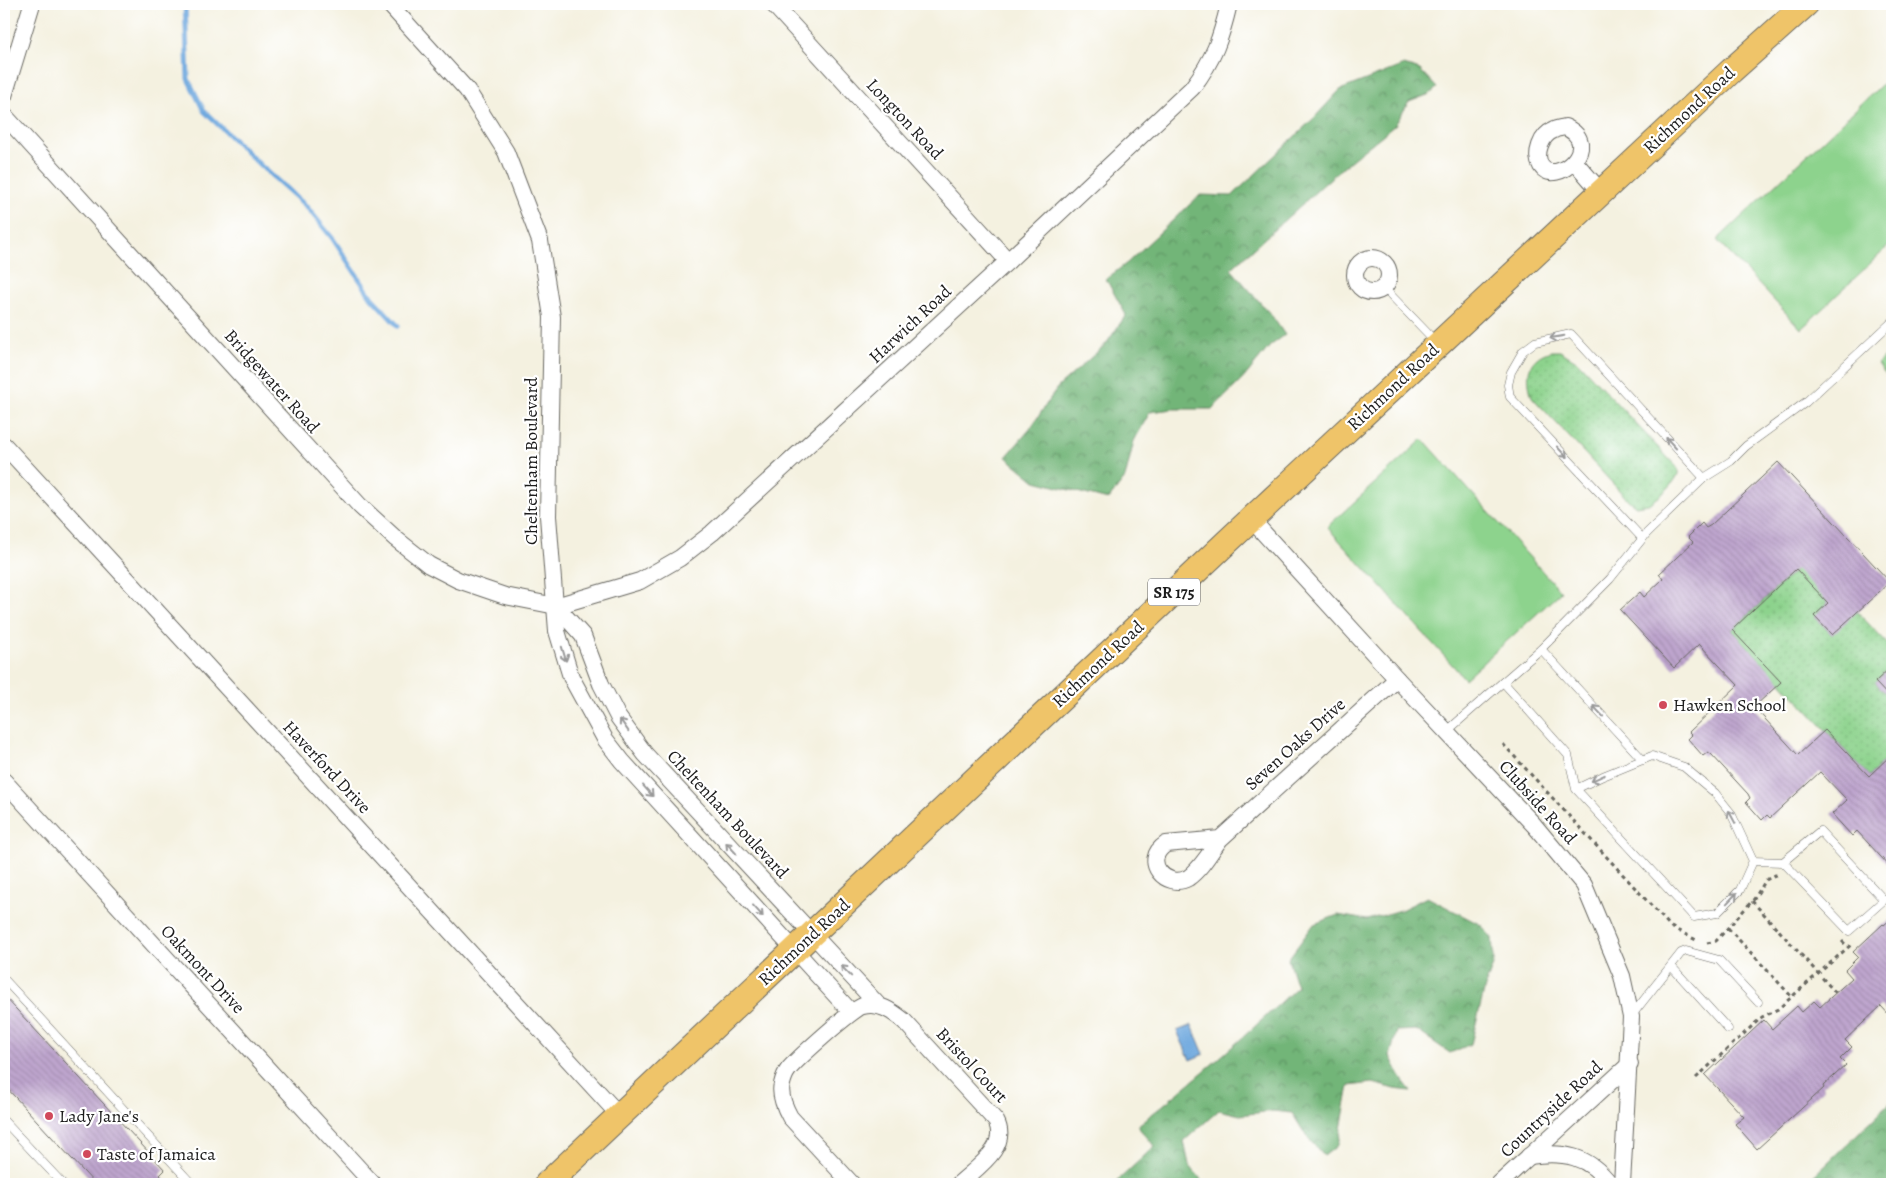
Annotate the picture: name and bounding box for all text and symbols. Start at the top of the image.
street label: Richmond Road [1638,61,1740,159]
street label: Longton Road [861,73,949,165]
street label: Harwich Road [863,279,957,369]
street label: Bridgewater Road [219,324,325,438]
one-way arrow [1549,332,1565,342]
street label: Richmond Road [1342,338,1444,436]
street label: Cheltenham Boulevard [519,377,543,545]
one-way arrow [1665,436,1677,449]
one-way arrow [1556,446,1568,458]
road number: SR 175 [1148,578,1200,606]
street label: Richmond Road [1047,615,1149,713]
one-way arrow [560,645,569,661]
street label: Seven Oaks Drive [1240,692,1350,796]
place label: Hawken School [1673,693,1786,717]
marker: Hawken School [1657,699,1669,711]
one-way arrow [1592,705,1604,718]
street label: Haverford Drive [278,715,376,819]
one-way arrow [619,718,629,732]
street label: Cheltenham Boulevard [662,744,794,884]
street label: Clubside Road [1494,755,1582,850]
one-way arrow [1591,774,1606,784]
one-way arrow [643,784,654,797]
one-way arrow [1727,810,1736,825]
one-way arrow [725,841,737,854]
street label: Richmond Road [753,893,855,991]
one-way arrow [1725,893,1737,905]
one-way arrow [752,904,764,917]
street label: Oakmont Drive [156,919,250,1019]
one-way arrow [840,964,852,977]
street label: Bristol Court [931,1022,1013,1108]
street label: Countryside Road [1495,1055,1608,1163]
place label: Lady Jane's [59,1104,139,1128]
marker: Lady Jane's [43,1110,55,1122]
place label: Taste of Jamaica [97,1142,216,1166]
marker: Taste of Jamaica [81,1148,93,1160]

